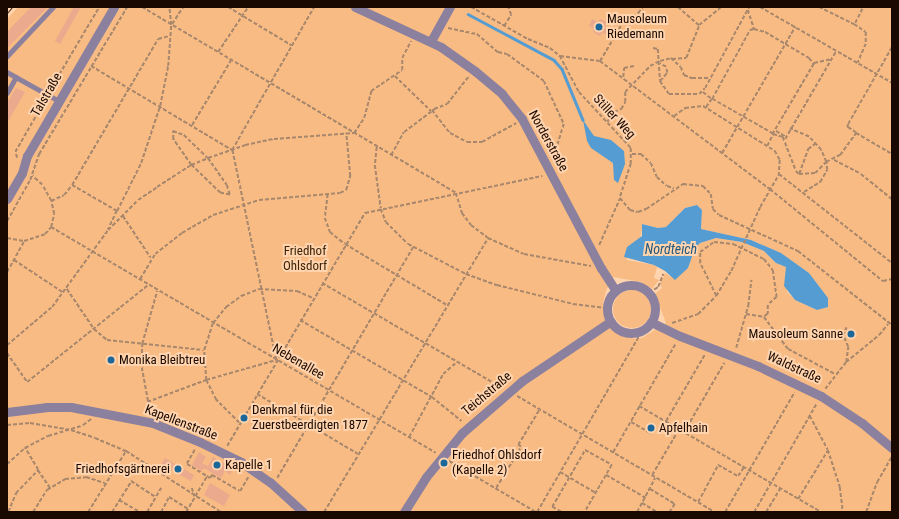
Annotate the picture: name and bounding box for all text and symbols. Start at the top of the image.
place label: Mausoleum Riedemann [607,12,667,43]
marker: Mausoleum Riedemann [594,22,604,32]
street label: Talstraße [28,70,66,120]
street label: Stiller Weg [590,92,638,142]
street label: Norderstraße [525,108,571,174]
water label: Nordteich [645,241,697,257]
park label: Friedhof Ohlsdorf [283,244,327,275]
place label: Mausoleum Sanne [748,326,843,342]
marker: Mausoleum Sanne [846,329,856,339]
street label: Nebenallee [269,341,327,383]
street label: Waldstraße [764,349,824,387]
place label: Monika Bleibtreu [119,352,205,368]
marker: Monika Bleibtreu [106,355,116,365]
street label: Teichstraße [459,369,515,419]
street label: Kapellenstraße [142,402,220,444]
place label: Denkmal für die Zuerstbeerdigten 1877 [252,403,368,434]
marker: Denkmal für die Zuerstbeerdigten 1877 [239,413,249,423]
place label: Apfelhain [659,420,708,436]
marker: Apfelhain [646,423,656,433]
place label: Friedhof Ohlsdorf (Kapelle 2) [452,448,542,479]
place label: Kapelle 1 [225,457,272,473]
marker: Friedhof Ohlsdorf (Kapelle 2) [439,458,449,468]
marker: Kapelle 1 [212,460,222,470]
place label: Friedhofsgärtnerei [76,461,170,477]
marker: Friedhofsgärtnerei [173,464,183,474]

